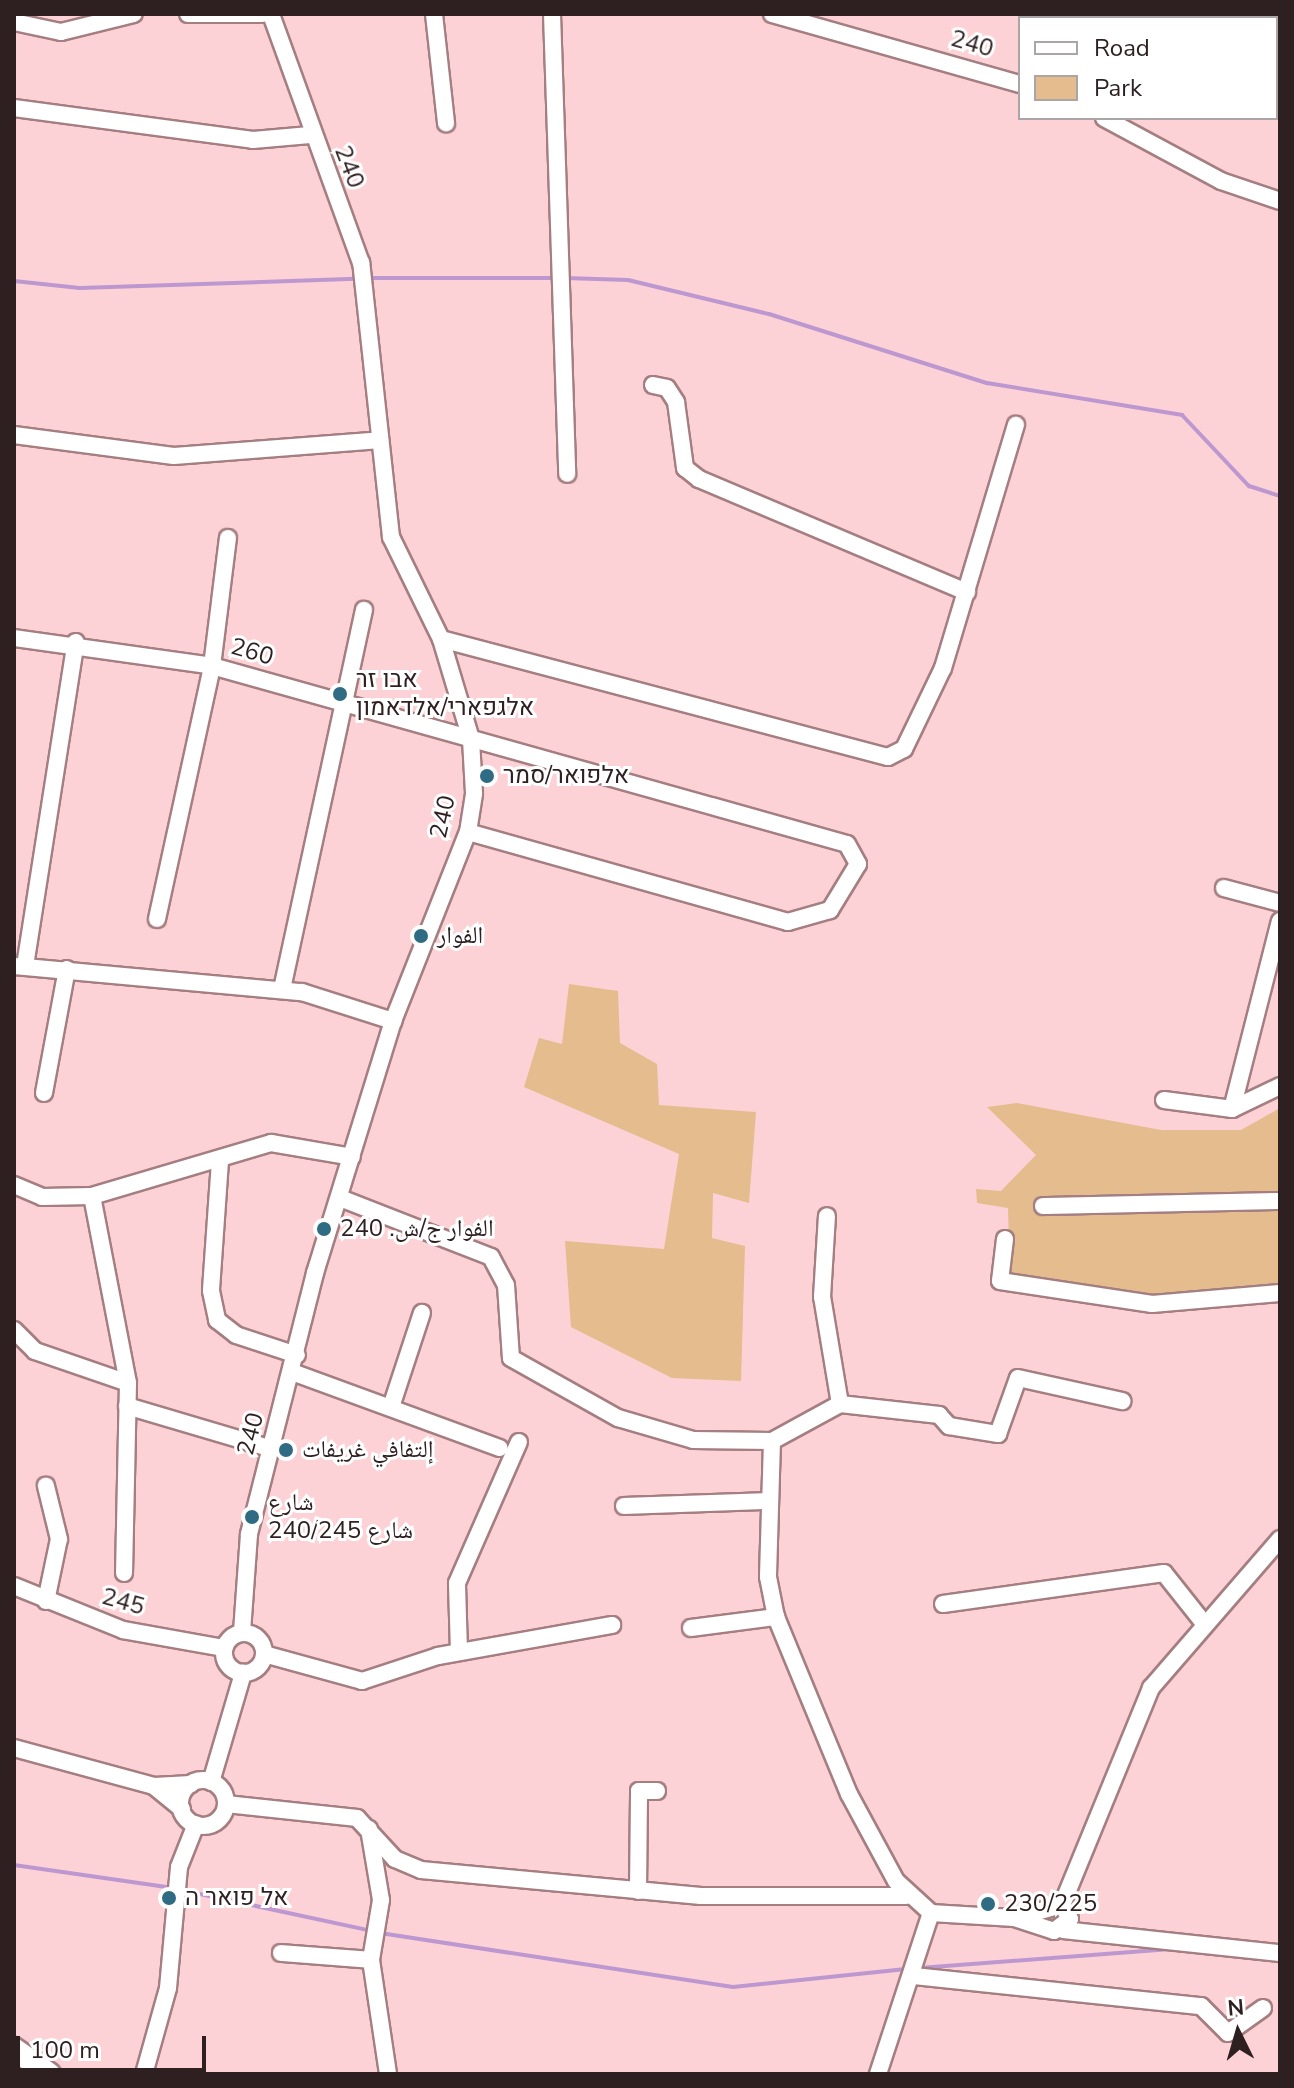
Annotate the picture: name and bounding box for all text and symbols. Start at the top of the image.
legend [1018,16,1278,120]
street label: 240 [947,24,997,64]
text: Road [1094,32,1150,64]
text: Park [1094,72,1142,104]
street label: 240 [328,142,370,192]
street label: 260 [227,632,277,672]
place label: אבו זר אלגפארי/אלדאמון [356,666,534,722]
marker: אבו זר אלגפארי/אלדאמון [331,685,349,703]
place label: אלפואר/סמר [503,762,629,790]
marker: אלפואר/סמר [478,767,496,785]
street label: 240 [424,793,462,841]
place label: الفوار [437,922,483,950]
marker: الفوار [412,927,430,945]
place label: الفوار ج/ش. 240 [340,1215,494,1243]
marker: الفوار ج/ش. 240 [315,1220,333,1238]
street label: 240 [232,1409,270,1459]
place label: إلتفافي غريفات [302,1436,433,1464]
marker: إلتفافي غريفات [277,1441,295,1459]
place label: شارع 240/شارع 245 [268,1489,413,1545]
marker: شارع 240/شارع 245 [243,1508,261,1526]
street label: 245 [98,1582,148,1622]
place label: אל פואר ה [185,1884,288,1912]
marker: אל פואר ה [160,1889,178,1907]
place label: 230/225 [1004,1890,1097,1918]
marker: 230/225 [979,1895,997,1913]
north arrow [1198,1992,1278,2072]
text: N [1226,1992,1245,2024]
scale bar [20,2020,210,2070]
text: 100 m [30,2034,100,2066]

